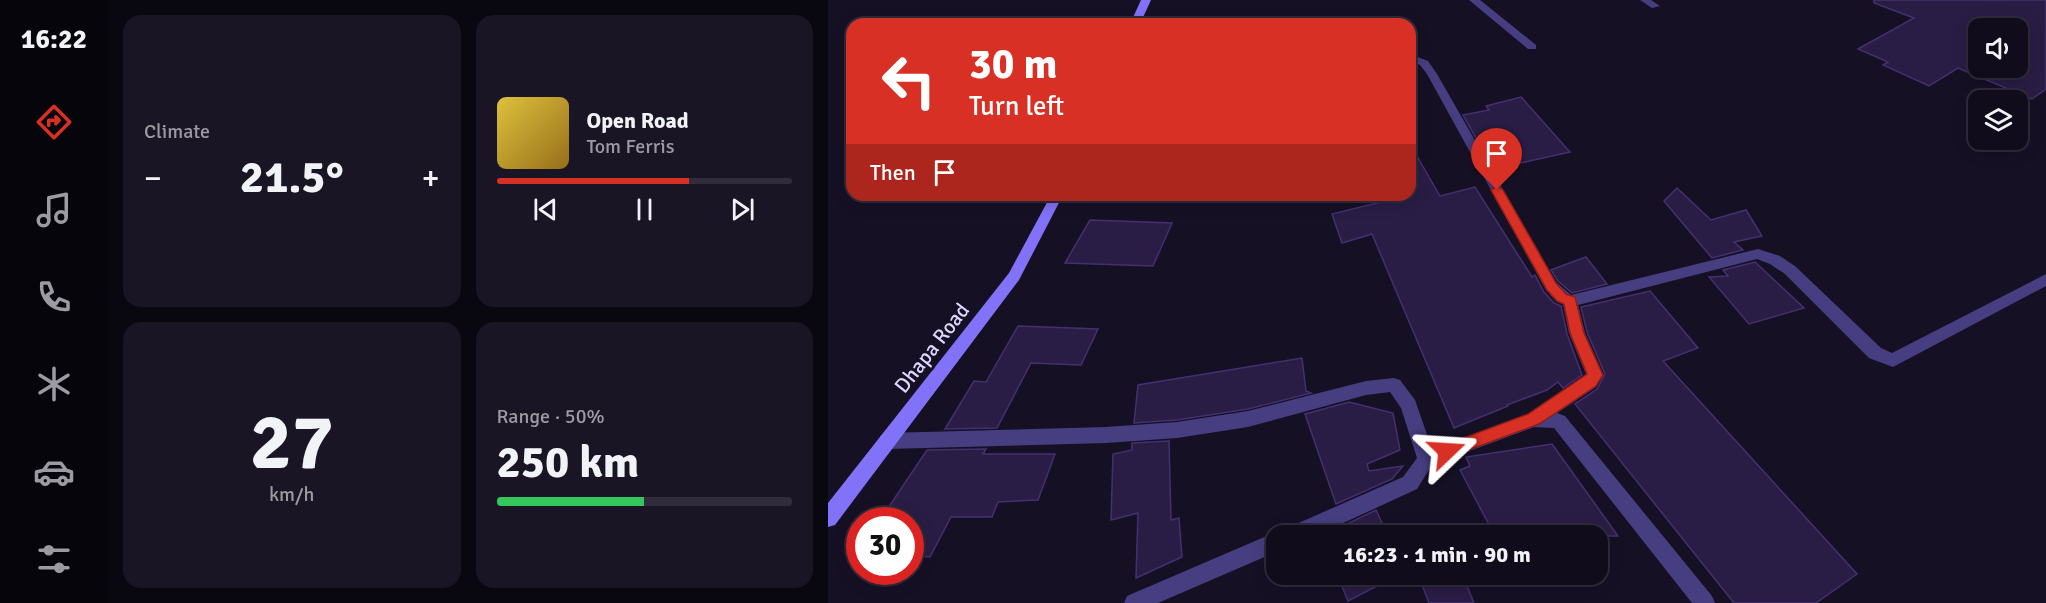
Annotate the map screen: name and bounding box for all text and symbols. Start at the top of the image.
map controls [1968,18,2028,150]
button: sound [1968,18,2028,78]
text: 16:22 [21,23,87,56]
text: 30 m [969,39,1058,90]
icon: left [870,42,948,120]
text: Turn left [969,90,1064,123]
button: layers [1968,90,2028,150]
icon: directions [33,101,75,143]
text: Open Road [587,107,689,134]
text: Climate [144,119,210,144]
pin [1471,128,1522,190]
text: Tom Ferris [587,134,675,159]
icon: arrive [1480,137,1513,170]
text: 21.5° [240,150,344,205]
icon: arrive [928,156,961,189]
text: − [144,158,162,199]
text: + [422,158,439,199]
text: Then [870,159,916,186]
icon: music [33,189,75,231]
icon: previous [529,193,562,226]
icon: pause [628,193,661,226]
icon: next [726,193,759,226]
icon: phone [33,276,75,318]
street label: Dhapa Road [889,298,975,398]
icon: climate [33,363,75,405]
text: 27 [250,395,334,491]
text: Range · 50% [497,404,605,429]
position arrow [1415,419,1479,483]
text: 250 km [497,435,639,490]
icon: car [33,451,75,493]
text: km/h [269,482,314,507]
speed limit sign: 30 [846,507,924,585]
icon: filters [33,538,75,580]
text: 16:23 · 1 min · 90 m [1343,541,1531,568]

